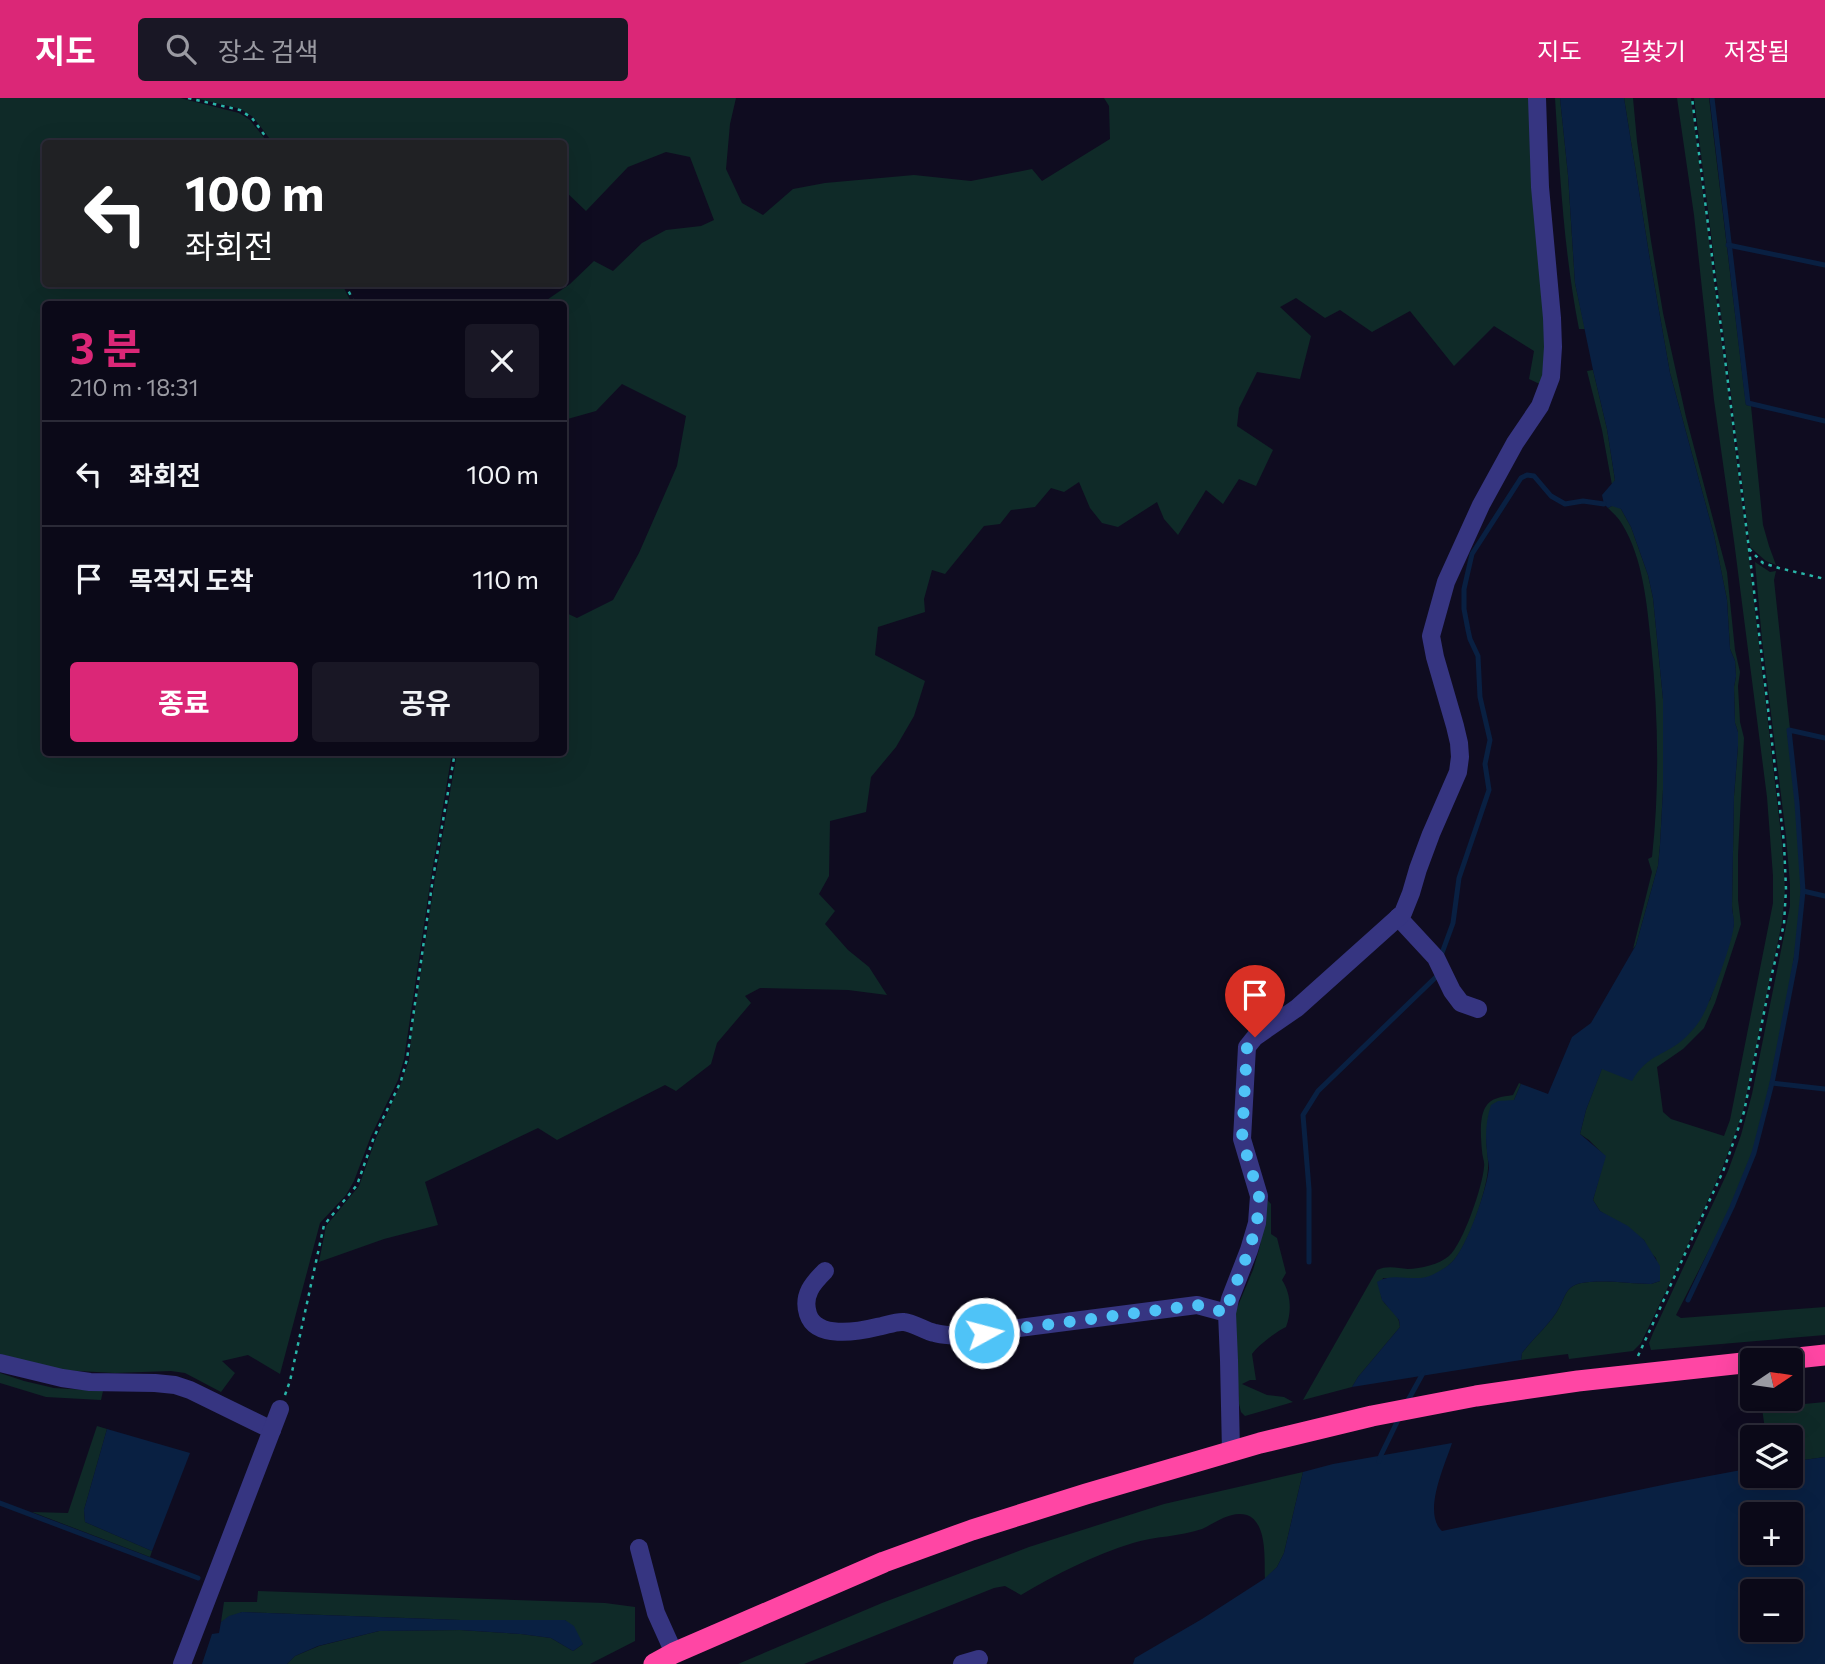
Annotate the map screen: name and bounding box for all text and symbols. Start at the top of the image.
search box [138,18,628,81]
text: 지도 [35,29,96,70]
icon: search [162,30,200,68]
text: 장소 검색 [218,35,318,66]
text: 지도 [1537,36,1582,65]
text: 길찾기 [1620,36,1686,65]
text: 저장됨 [1724,36,1790,65]
text: 100 m [185,161,324,221]
icon: left [70,168,161,259]
text: 좌회전 [185,225,273,265]
text: 3 분 [70,321,141,373]
button: close [465,324,539,398]
text: 210 m · 18:31 [70,373,198,401]
icon: left [70,455,108,493]
text: 100 m [466,458,539,489]
text: 좌회전 [129,459,201,490]
icon: arrive [70,560,108,598]
text: 110 m [472,563,539,594]
text: 목적지 도착 [129,564,254,595]
button: 종료 [70,662,298,742]
button: 공유 [312,662,539,742]
pin [1225,965,1285,1037]
icon: arrive [1236,976,1274,1014]
position arrow [947,1296,1021,1370]
north arrow [1740,1348,1802,1410]
map controls [1740,1348,1803,1642]
button: layers [1740,1425,1803,1488]
button: + [1740,1502,1803,1565]
button: − [1740,1579,1803,1642]

